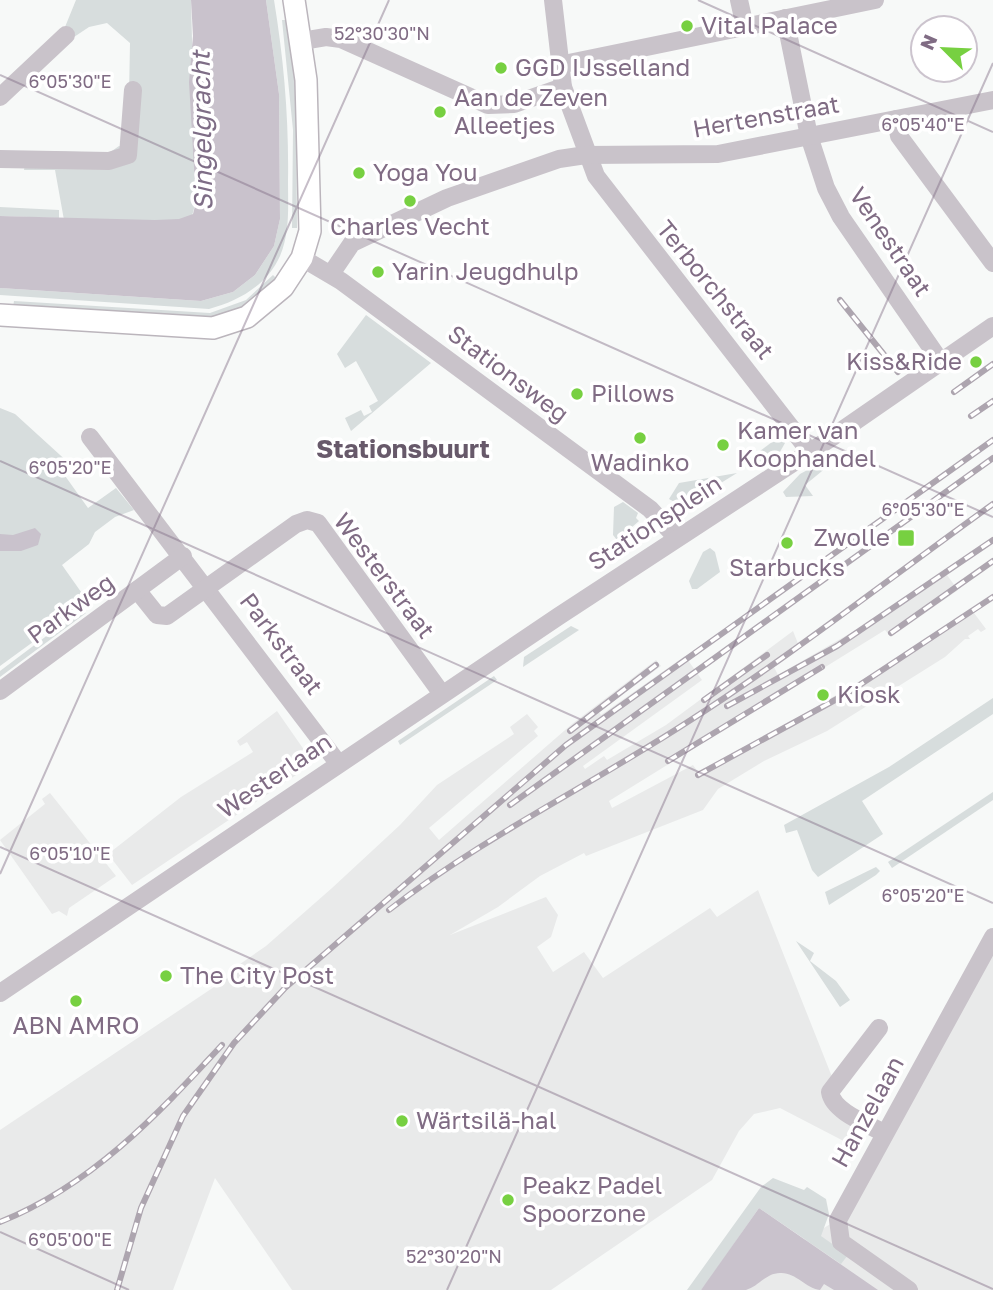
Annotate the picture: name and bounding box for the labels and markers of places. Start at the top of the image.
place label: Vital Palace [701,10,838,39]
marker: Vital Palace [679,18,695,34]
place label: GGD IJsselland [515,52,690,81]
marker: GGD IJsselland [493,60,509,76]
place label: Aan de Zeven Alleetjes [454,82,608,139]
marker: Aan de Zeven Alleetjes [432,104,448,120]
place label: Yoga You [373,157,478,186]
marker: Yoga You [351,165,367,181]
marker: Charles Vecht [402,193,418,209]
place label: Charles Vecht [330,211,490,240]
place label: Yarin Jeugdhulp [392,256,579,285]
marker: Yarin Jeugdhulp [370,264,386,280]
place label: Kiss&Ride [846,346,962,375]
marker: Kiss&Ride [968,354,984,370]
place label: Pillows [591,378,675,407]
marker: Pillows [569,386,585,402]
place label: Kamer van Koophandel [737,415,876,472]
marker: Wadinko [632,430,648,446]
marker: Kamer van Koophandel [715,437,731,453]
place label: Wadinko [590,447,690,476]
place label: Zwolle [813,522,890,551]
marker: Zwolle [896,528,916,548]
marker: Starbucks [779,535,795,551]
place label: Starbucks [729,552,845,581]
place label: Kiosk [837,679,901,708]
marker: Kiosk [815,687,831,703]
place label: The City Post [180,960,334,989]
marker: The City Post [158,968,174,984]
marker: ABN AMRO [68,993,84,1009]
place label: ABN AMRO [12,1010,140,1039]
place label: Wärtsilä-hal [416,1105,556,1134]
marker: Wärtsilä-hal [394,1113,410,1129]
place label: Peakz Padel Spoorzone [522,1170,662,1227]
marker: Peakz Padel Spoorzone [500,1192,516,1208]

